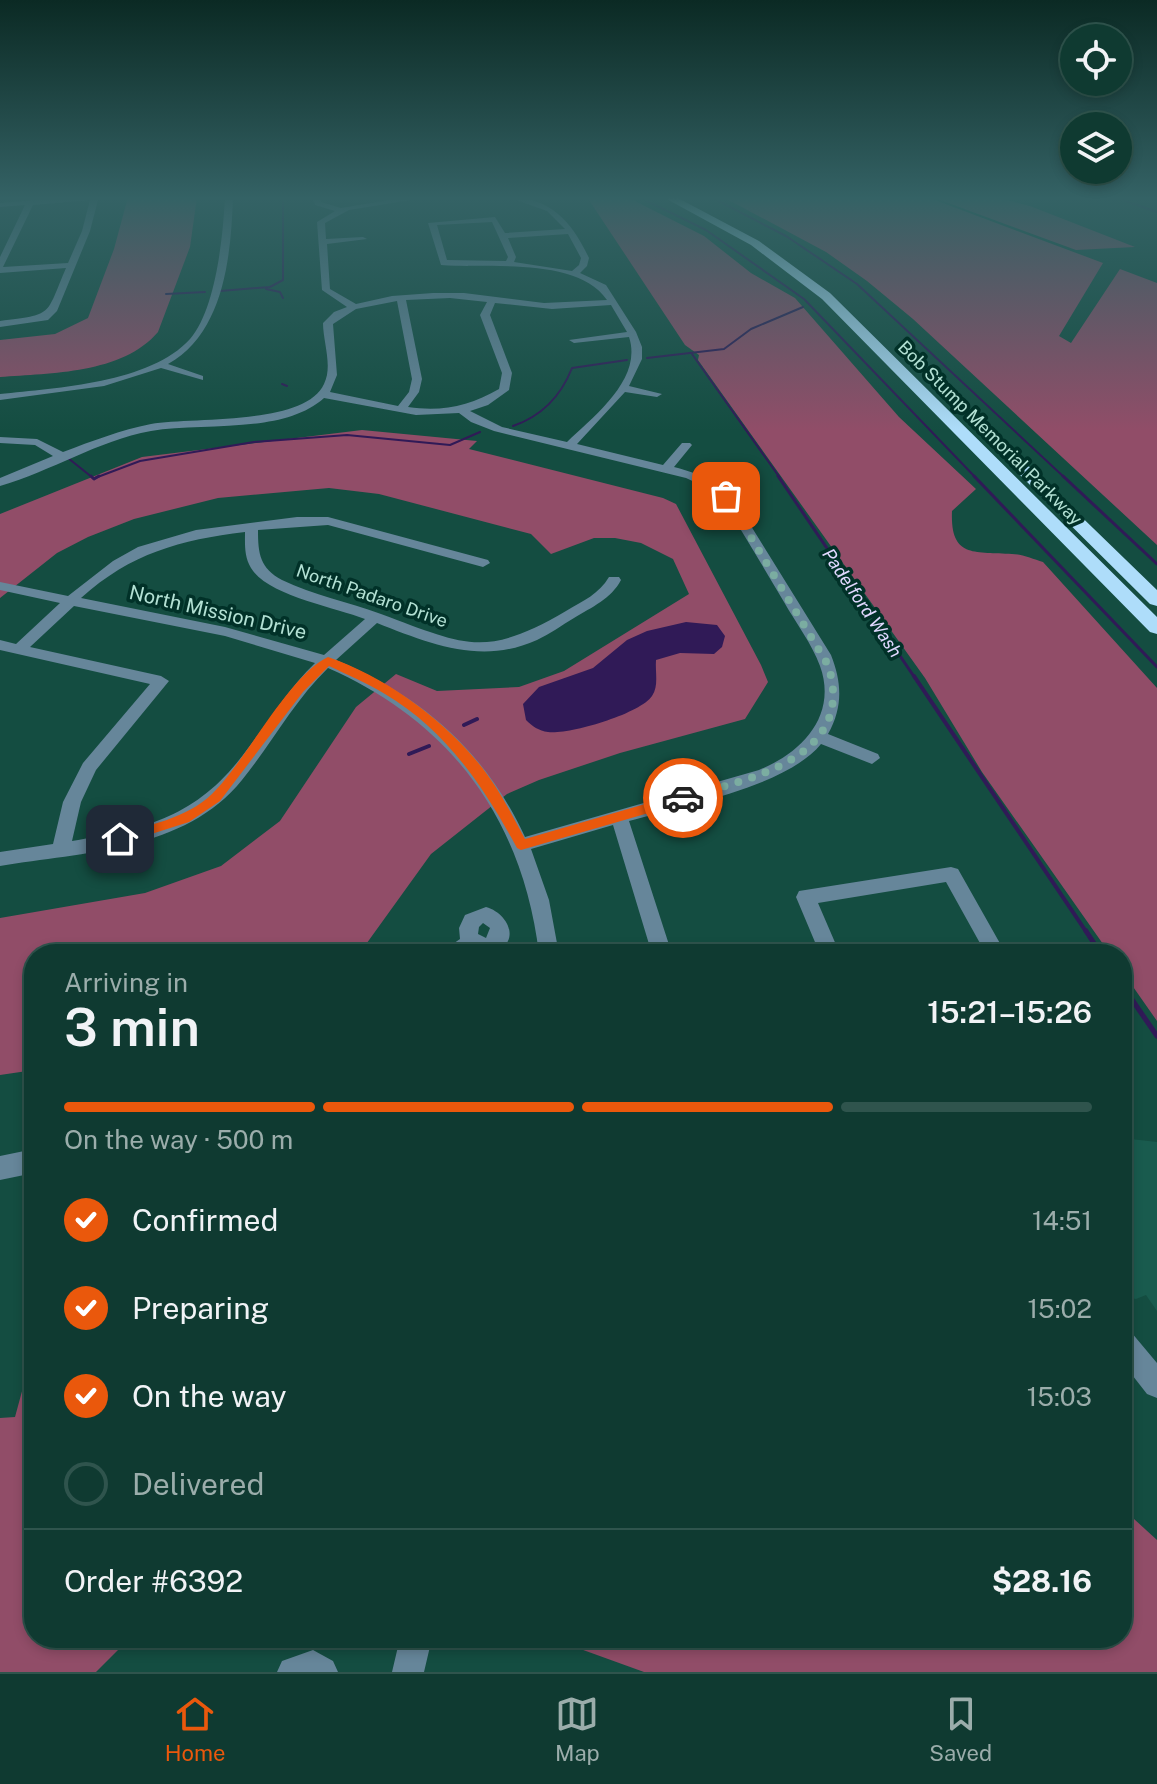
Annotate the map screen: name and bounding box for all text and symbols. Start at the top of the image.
map controls [1060,24,1132,184]
button: locate [1060,24,1132,96]
button: layers [1060,112,1132,184]
street label: Bob Stump Memorial Parkway [894,336,1087,529]
pin [692,462,760,530]
icon: bag [704,474,748,518]
water label: Padelford Wash [818,544,907,661]
street label: North Padaro Drive [294,560,451,631]
street label: North Mission Drive [127,580,309,644]
courier [643,758,723,838]
icon: car [661,776,705,820]
pin [86,805,154,873]
icon: home [98,817,142,861]
text: Arriving in [64,967,188,998]
text: 15:21–15:26 [927,994,1092,1030]
text: 3 min [64,997,200,1058]
text: On the way · 500 m [64,1124,293,1155]
icon: check [64,1198,108,1242]
text: Confirmed [132,1202,278,1238]
text: 14:51 [1032,1205,1092,1236]
icon: check [64,1286,108,1330]
text: Preparing [132,1290,269,1326]
text: 15:02 [1027,1293,1092,1324]
icon: check [64,1374,108,1418]
text: On the way [132,1378,286,1414]
text: 15:03 [1027,1381,1092,1412]
text: Delivered [132,1466,264,1502]
text: Order #6392 [64,1563,243,1599]
text: $28.16 [992,1563,1092,1599]
tab: Home [165,1692,225,1766]
tab: Map [555,1692,600,1766]
tab: Saved [929,1692,992,1766]

